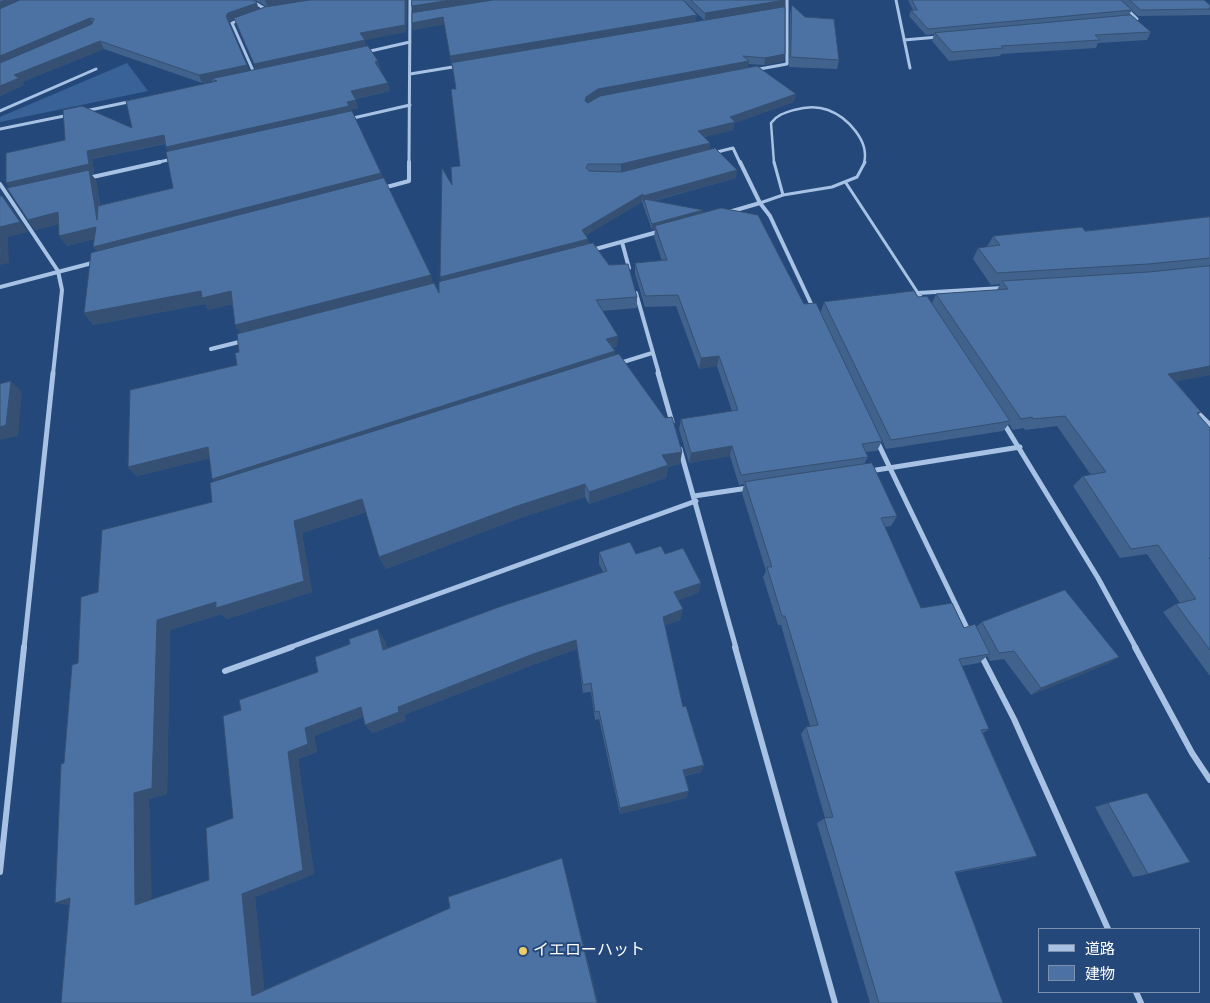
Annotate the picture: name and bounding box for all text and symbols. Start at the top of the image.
legend [1038,928,1200,993]
text: 道路 [1085,940,1115,958]
place label: イエローハット [533,941,645,961]
marker: イエローハット [517,945,529,957]
text: 建物 [1085,965,1115,983]

